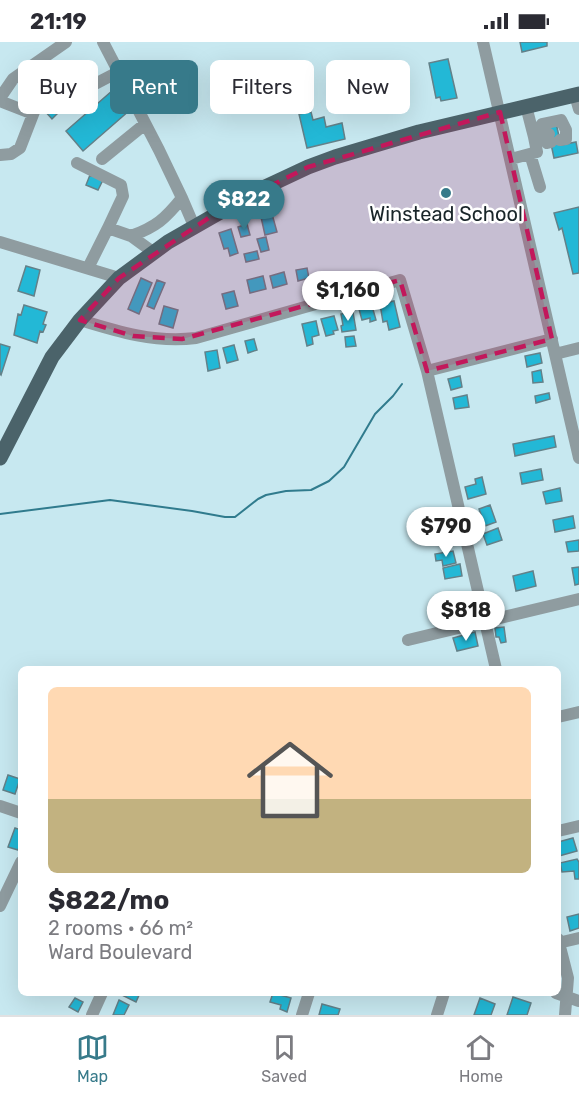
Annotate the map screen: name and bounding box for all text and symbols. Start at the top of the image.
text: 21:19 [30,8,87,35]
chip: Buy [18,60,98,114]
chip: Rent [110,60,198,114]
chip: Filters [210,60,314,114]
chip: New [326,60,410,114]
pin: $822 [208,180,280,231]
marker: Winstead School [439,186,453,200]
text: $822 [218,187,270,211]
place label: Winstead School [369,202,523,226]
pin: $1,160 [299,271,397,322]
text: $1,160 [316,278,380,302]
pin: $790 [410,507,482,558]
text: $790 [420,514,472,538]
pin: $818 [430,591,502,642]
text: $818 [441,598,491,622]
icon: home [236,726,344,834]
text: $822/mo [48,885,169,916]
text: 2 rooms · 66 m² [48,916,193,940]
text: Ward Boulevard [48,940,192,964]
tab: Map [76,1031,109,1086]
tab: Saved [261,1031,307,1086]
tab: Home [459,1031,503,1086]

